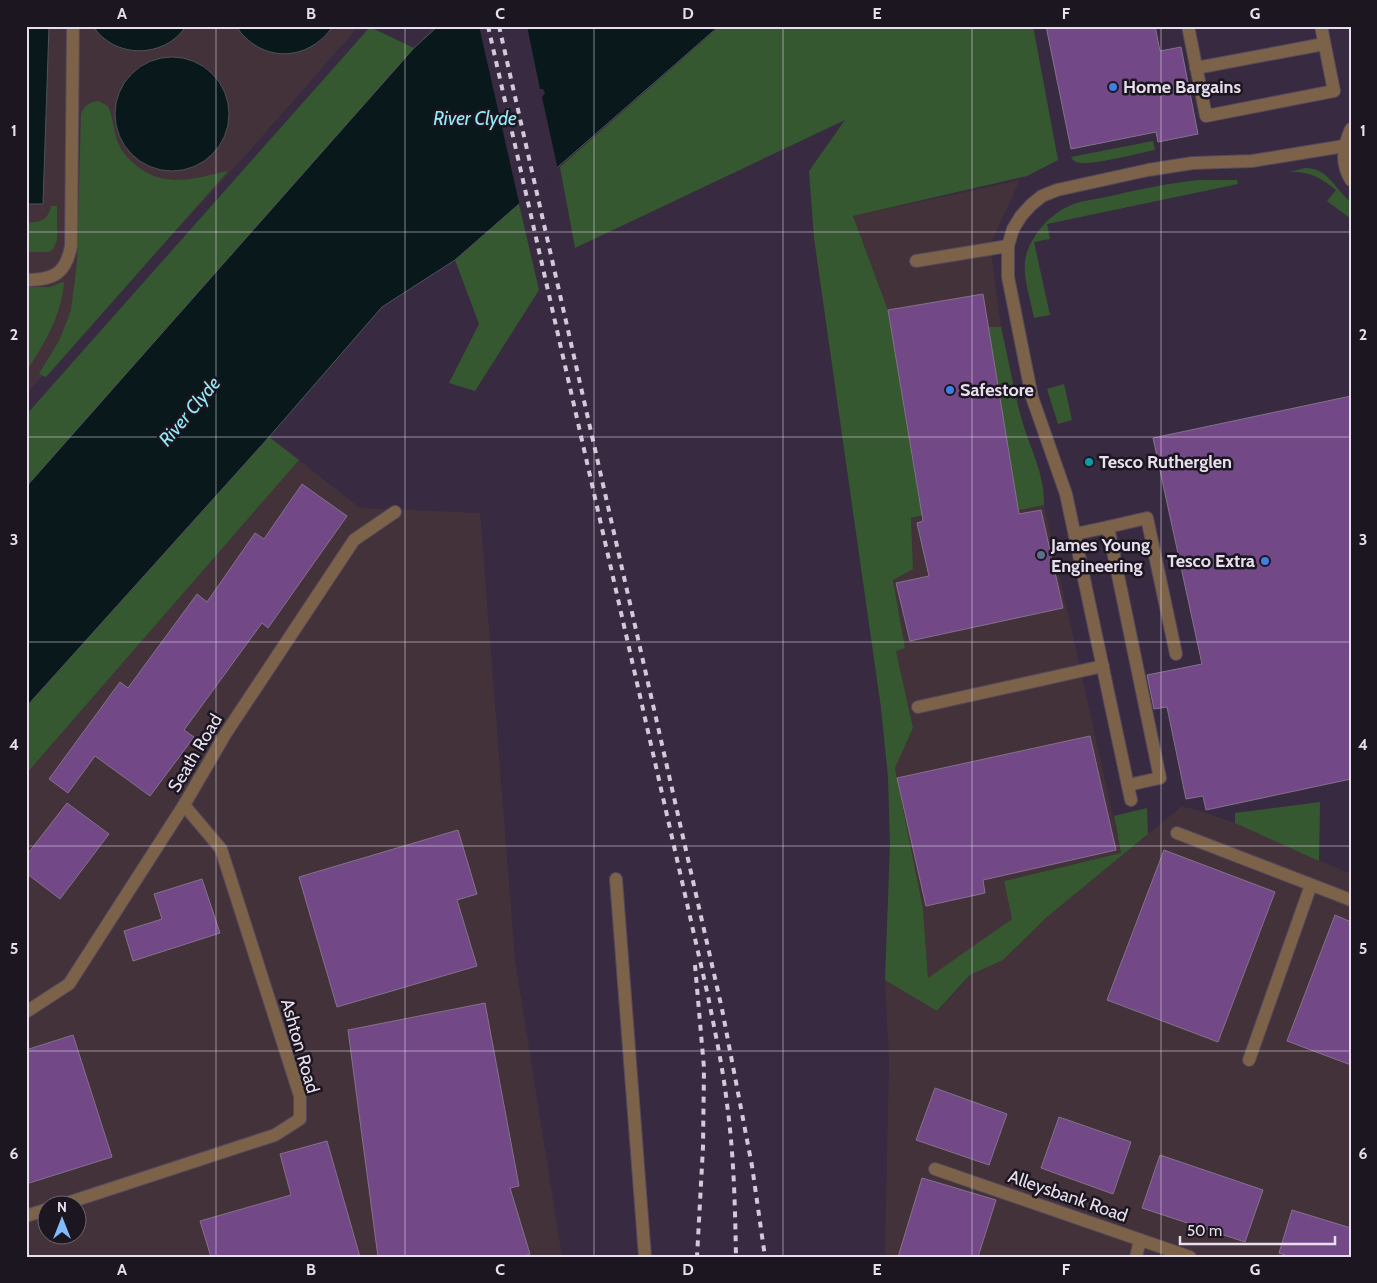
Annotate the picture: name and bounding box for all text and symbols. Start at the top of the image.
text: A [117,4,127,23]
text: B [306,4,316,23]
text: C [495,4,505,23]
text: D [682,4,694,23]
text: E [872,4,882,23]
text: F [1062,4,1071,23]
text: G [1250,4,1260,23]
place label: Home Bargains [1123,76,1241,98]
marker: Home Bargains [1107,81,1119,93]
water label: River Clyde [433,107,517,130]
text: 1 [11,121,17,140]
text: 1 [1360,121,1366,140]
text: 2 [10,325,18,344]
text: 2 [1359,325,1367,344]
water label: River Clyde [154,372,225,451]
place label: Safestore [960,379,1034,401]
marker: Safestore [944,384,956,396]
place label: Tesco Rutherglen [1099,451,1232,473]
marker: Tesco Rutherglen [1083,456,1095,468]
text: 3 [10,530,18,549]
text: 3 [1359,530,1367,549]
place label: James Young Engineering [1050,534,1150,577]
marker: James Young Engineering [1035,549,1047,561]
place label: Tesco Extra [1167,550,1255,572]
marker: Tesco Extra [1259,555,1271,567]
street label: Seath Road [163,710,227,796]
text: 4 [9,735,19,754]
text: 4 [1358,735,1368,754]
text: 5 [10,939,18,958]
text: 5 [1359,939,1367,958]
street label: Ashton Road [276,996,324,1096]
text: 6 [10,1144,19,1163]
text: 6 [1359,1144,1368,1163]
street label: Alleysbank Road [1005,1165,1131,1227]
north arrow [38,1196,88,1246]
text: N [57,1198,67,1216]
scale bar [1180,1213,1334,1245]
text: 50 m [1187,1222,1222,1240]
text: A [117,1260,127,1279]
text: B [306,1260,316,1279]
text: C [495,1260,505,1279]
text: D [682,1260,694,1279]
text: E [872,1260,882,1279]
text: F [1062,1260,1071,1279]
text: G [1250,1260,1260,1279]

